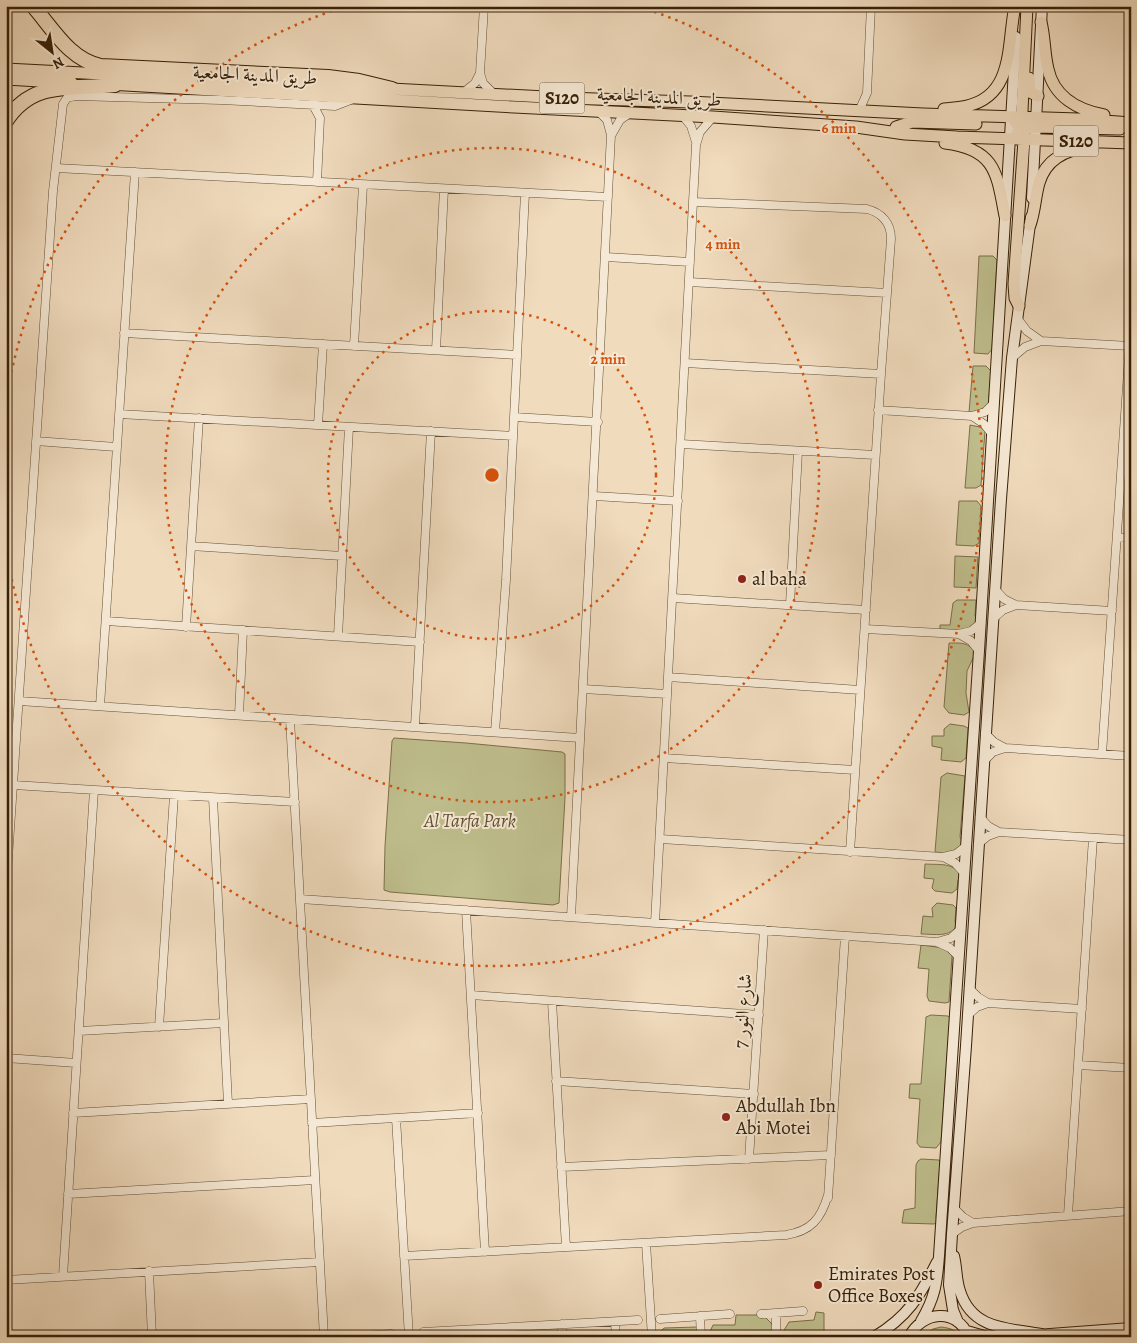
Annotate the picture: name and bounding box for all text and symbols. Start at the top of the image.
north arrow [28,28,78,78]
text: N [49,52,67,74]
street label: طريق المدينة الجامعية [192,59,318,91]
street label: طريق المدينة الجامعية [596,81,722,113]
road number: S120 [540,82,584,114]
text: 6 min [822,118,857,138]
road number: S120 [1054,125,1098,156]
text: 4 min [705,234,741,254]
text: 2 min [590,349,626,369]
centre of rings [483,466,501,484]
place label: al baha [752,566,807,592]
marker: al baha [736,573,748,585]
park label: Al Tarfa Park [423,808,516,834]
street label: شارع النور 7 [727,973,761,1049]
place label: Abdullah Ibn Abi Motei [735,1093,836,1141]
marker: Abdullah Ibn Abi Motei [720,1111,732,1123]
place label: Emirates Post Office Boxes [828,1261,935,1309]
marker: Emirates Post Office Boxes [812,1279,824,1291]

